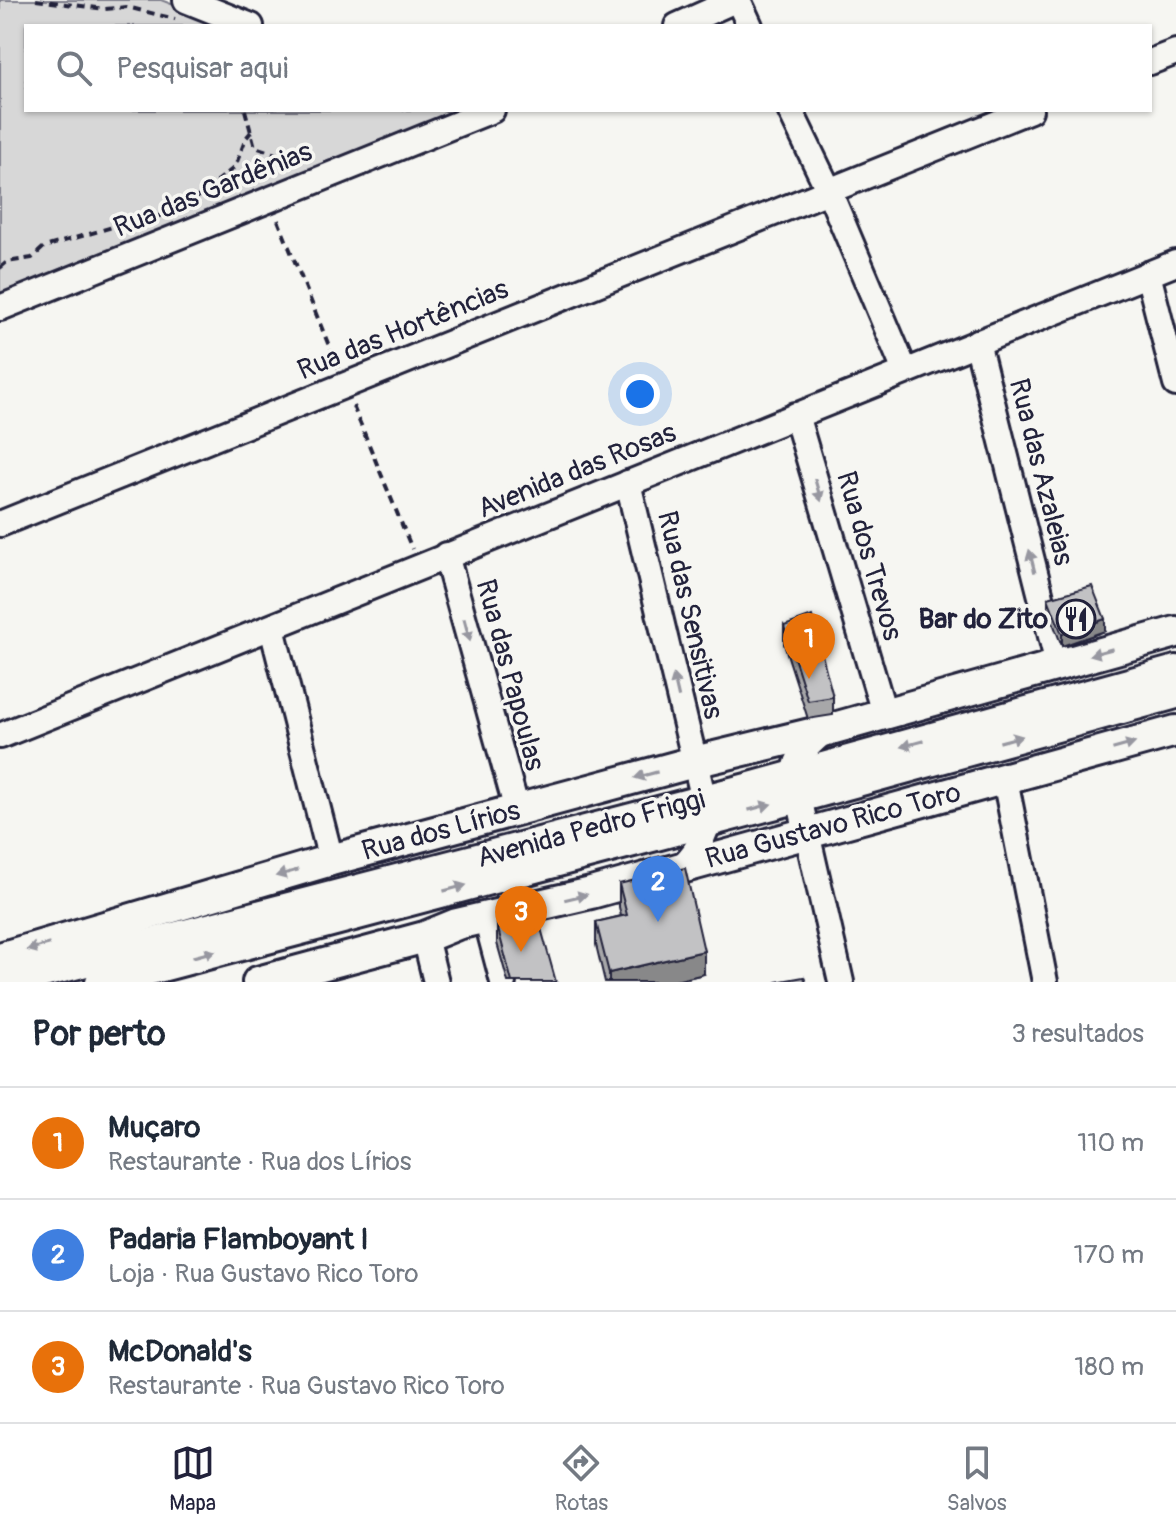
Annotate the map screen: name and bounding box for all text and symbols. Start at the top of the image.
search box [24,24,1152,112]
icon: search [52,46,96,90]
text: Pesquisar aqui [116,50,288,87]
street label: Rua das Gardênias [109,134,318,246]
street label: Rua das Hortências [292,272,514,388]
your location [620,374,660,414]
street label: Rua das Azaleias [1001,375,1081,569]
street label: Avenida das Rosas [473,415,682,527]
street label: Rua dos Trevos [828,467,910,645]
one-way arrow [812,478,825,502]
street label: Rua das Sensitivas [649,508,731,723]
one-way arrow [1025,548,1038,573]
street label: Rua das Papoulas [468,576,552,775]
restaurant icon: Bar do Zito [1055,598,1097,640]
place label: Bar do Zito [918,602,1048,637]
pin: 1 [783,613,835,679]
one-way arrow [461,619,474,643]
one-way arrow [1088,647,1113,659]
one-way arrow [669,673,682,698]
one-way arrow [1000,732,1024,745]
one-way arrow [899,738,924,750]
one-way arrow [1112,739,1136,752]
one-way arrow [633,769,658,781]
street label: Rua Gustavo Rico Toro [701,775,965,877]
street label: Avenida Pedro Friggi [473,782,709,876]
street label: Rua dos Lírios [358,793,524,869]
one-way arrow [748,801,773,813]
pin: 2 [632,856,684,922]
one-way arrow [275,867,299,880]
one-way arrow [442,881,467,893]
pin: 3 [495,886,547,952]
one-way arrow [564,890,589,902]
one-way arrow [25,941,49,954]
one-way arrow [191,948,216,960]
text: Por perto [32,1013,165,1056]
text: 3 resultados [1012,1018,1144,1050]
text: Muçaro [108,1109,200,1146]
text: 1 [53,1127,63,1159]
text: 110 m [1077,1127,1144,1159]
text: Restaurante · Rua dos Lírios [108,1146,411,1178]
text: Padaria Flamboyant I [108,1221,369,1258]
text: 2 [51,1239,65,1271]
text: 170 m [1074,1239,1144,1271]
text: Loja · Rua Gustavo Rico Toro [108,1258,419,1290]
text: McDonald's [108,1333,252,1370]
text: 3 [51,1351,65,1383]
text: 180 m [1074,1351,1144,1383]
text: Restaurante · Rua Gustavo Rico Toro [108,1370,505,1402]
tab: Mapa [169,1441,216,1517]
tab: Rotas [555,1441,608,1517]
tab: Salvos [947,1441,1007,1517]

